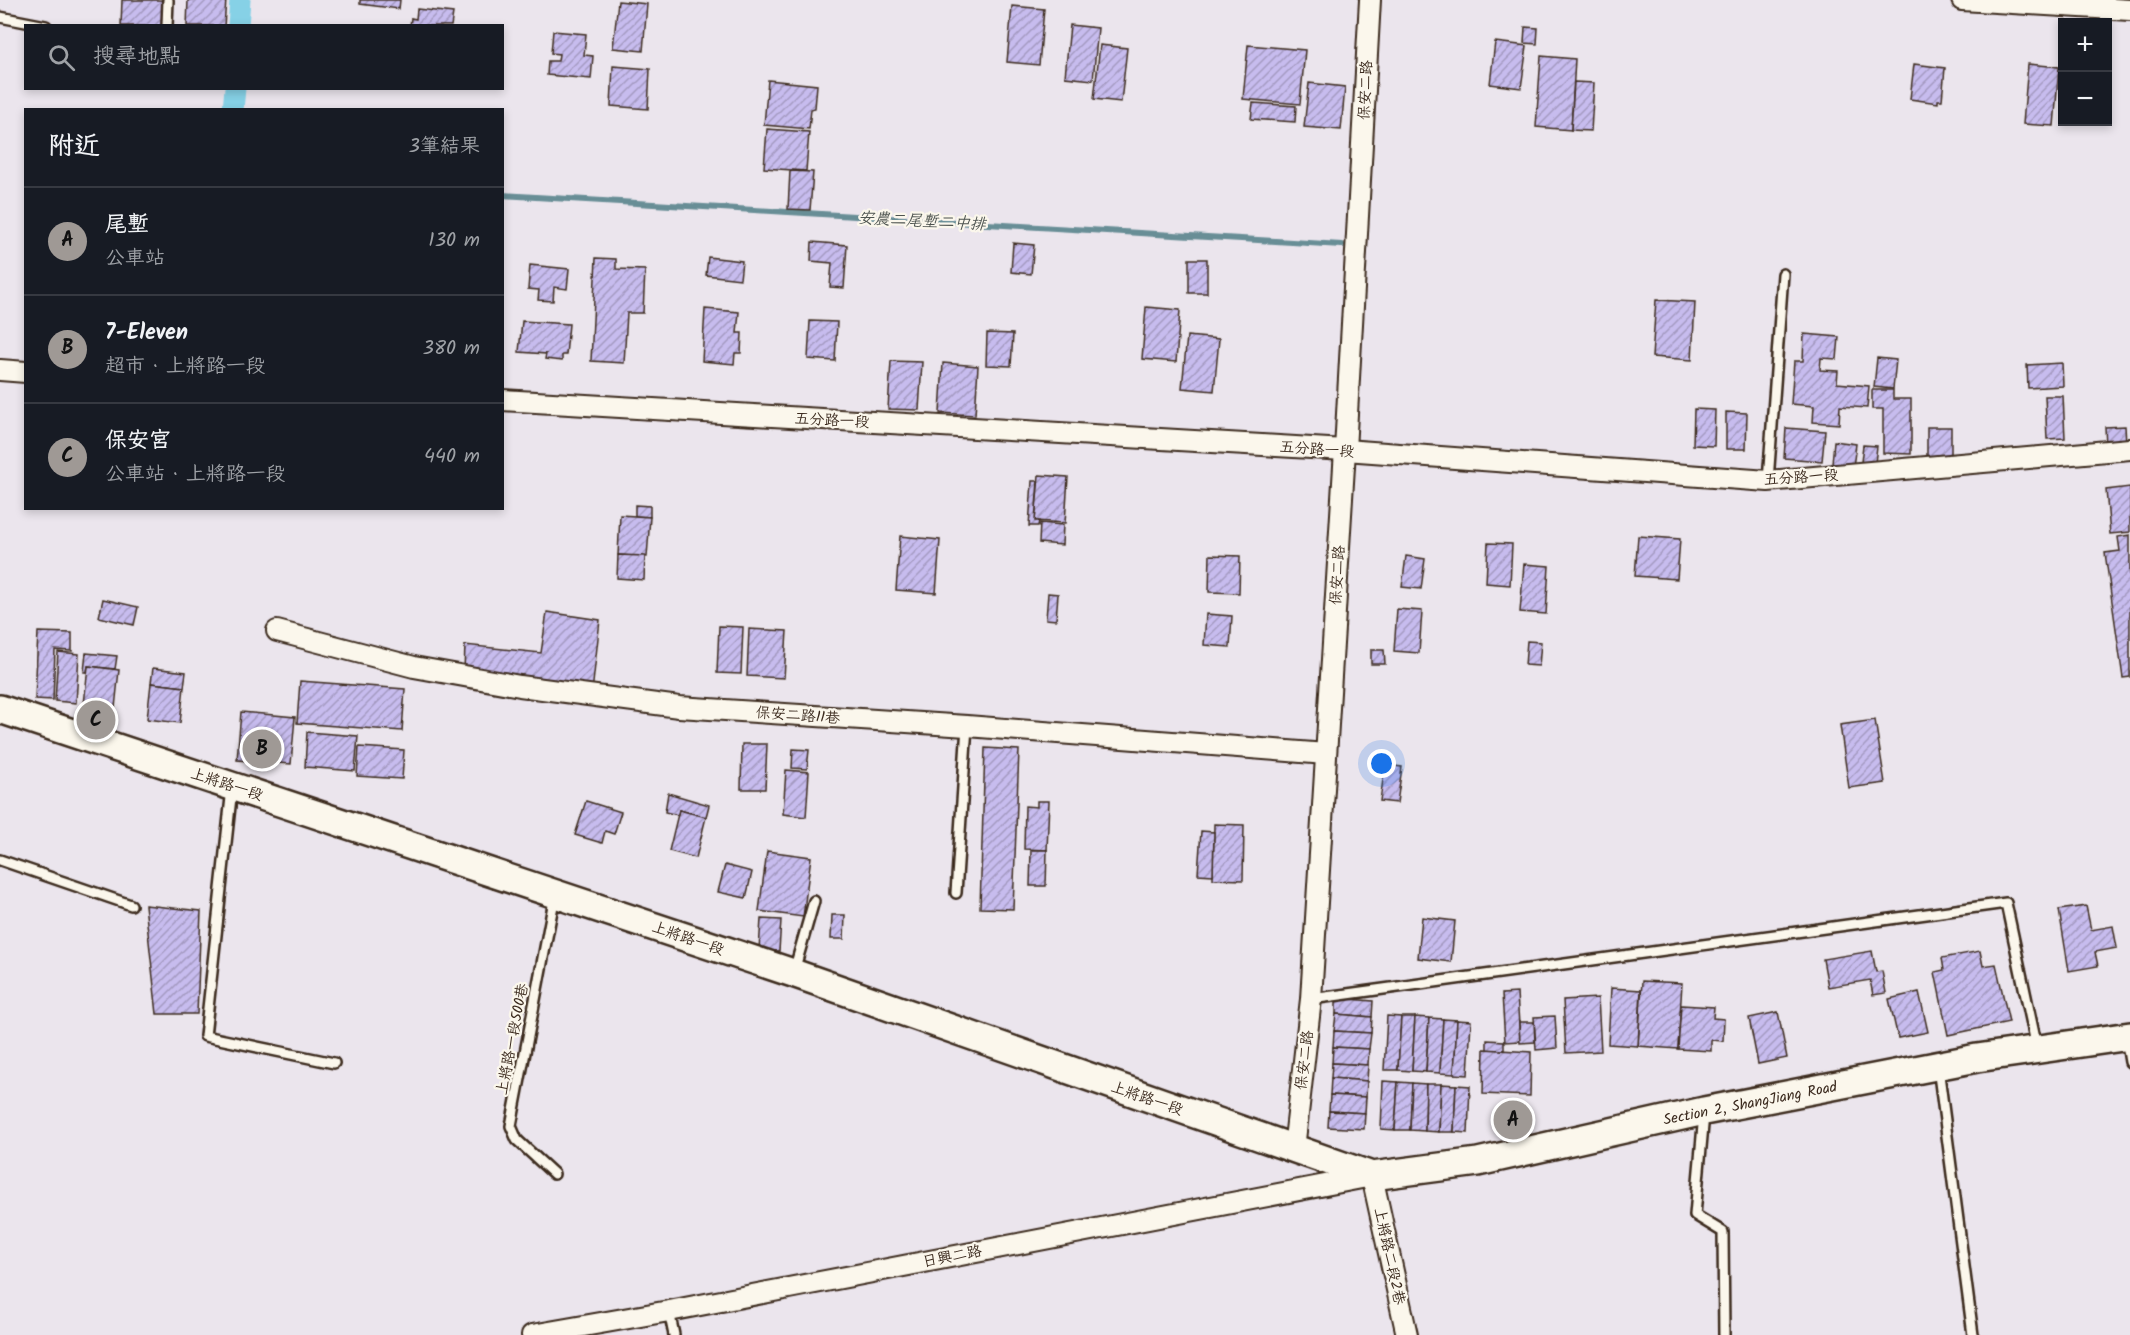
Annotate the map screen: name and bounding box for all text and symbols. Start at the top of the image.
map controls [2058,18,2112,126]
button: + [2058,18,2112,72]
search box [24,24,504,90]
text: 搜尋地點 [93,40,181,75]
icon: search [45,41,78,74]
street label: 保安二路 [1352,59,1380,121]
button: − [2058,72,2112,126]
text: 附近 [48,126,100,168]
text: 3筆結果 [409,131,480,163]
water label: 安農二尾塹二中排 [857,206,988,237]
text: 尾塹 [105,208,149,243]
text: A [61,225,74,257]
text: 130 m [428,225,480,257]
text: 公車站 [105,243,165,275]
text: 7-Eleven [105,316,188,351]
text: B [61,333,74,365]
text: 380 m [423,333,480,365]
text: 超市 · 上將路一段 [105,351,266,383]
street label: 五分路一段 [794,407,870,435]
text: 保安宮 [105,424,171,459]
street label: 五分路一段 [1279,435,1355,465]
text: C [61,441,74,473]
text: 440 m [424,441,480,473]
text: 公車站 · 上將路一段 [105,459,286,491]
street label: 五分路一段 [1763,463,1839,493]
street label: 保安二路 [1324,544,1352,606]
pin: C [76,698,116,742]
street label: 保安二路11巷 [755,701,841,731]
pin: B [242,726,282,771]
your location [1367,749,1396,778]
street label: 上將路一段 [187,762,266,808]
street label: 上將路一段 [648,915,727,963]
street label: 上將路一段500巷 [490,981,536,1097]
street label: 保安二路 [1289,1029,1321,1091]
street label: 上將路一段 [1107,1075,1186,1123]
street label: Section 2, ShangJiang Road [1661,1075,1840,1133]
pin: A [1494,1098,1532,1142]
street label: 上將路二段2巷 [1367,1205,1411,1307]
street label: 日興二路 [920,1239,984,1274]

